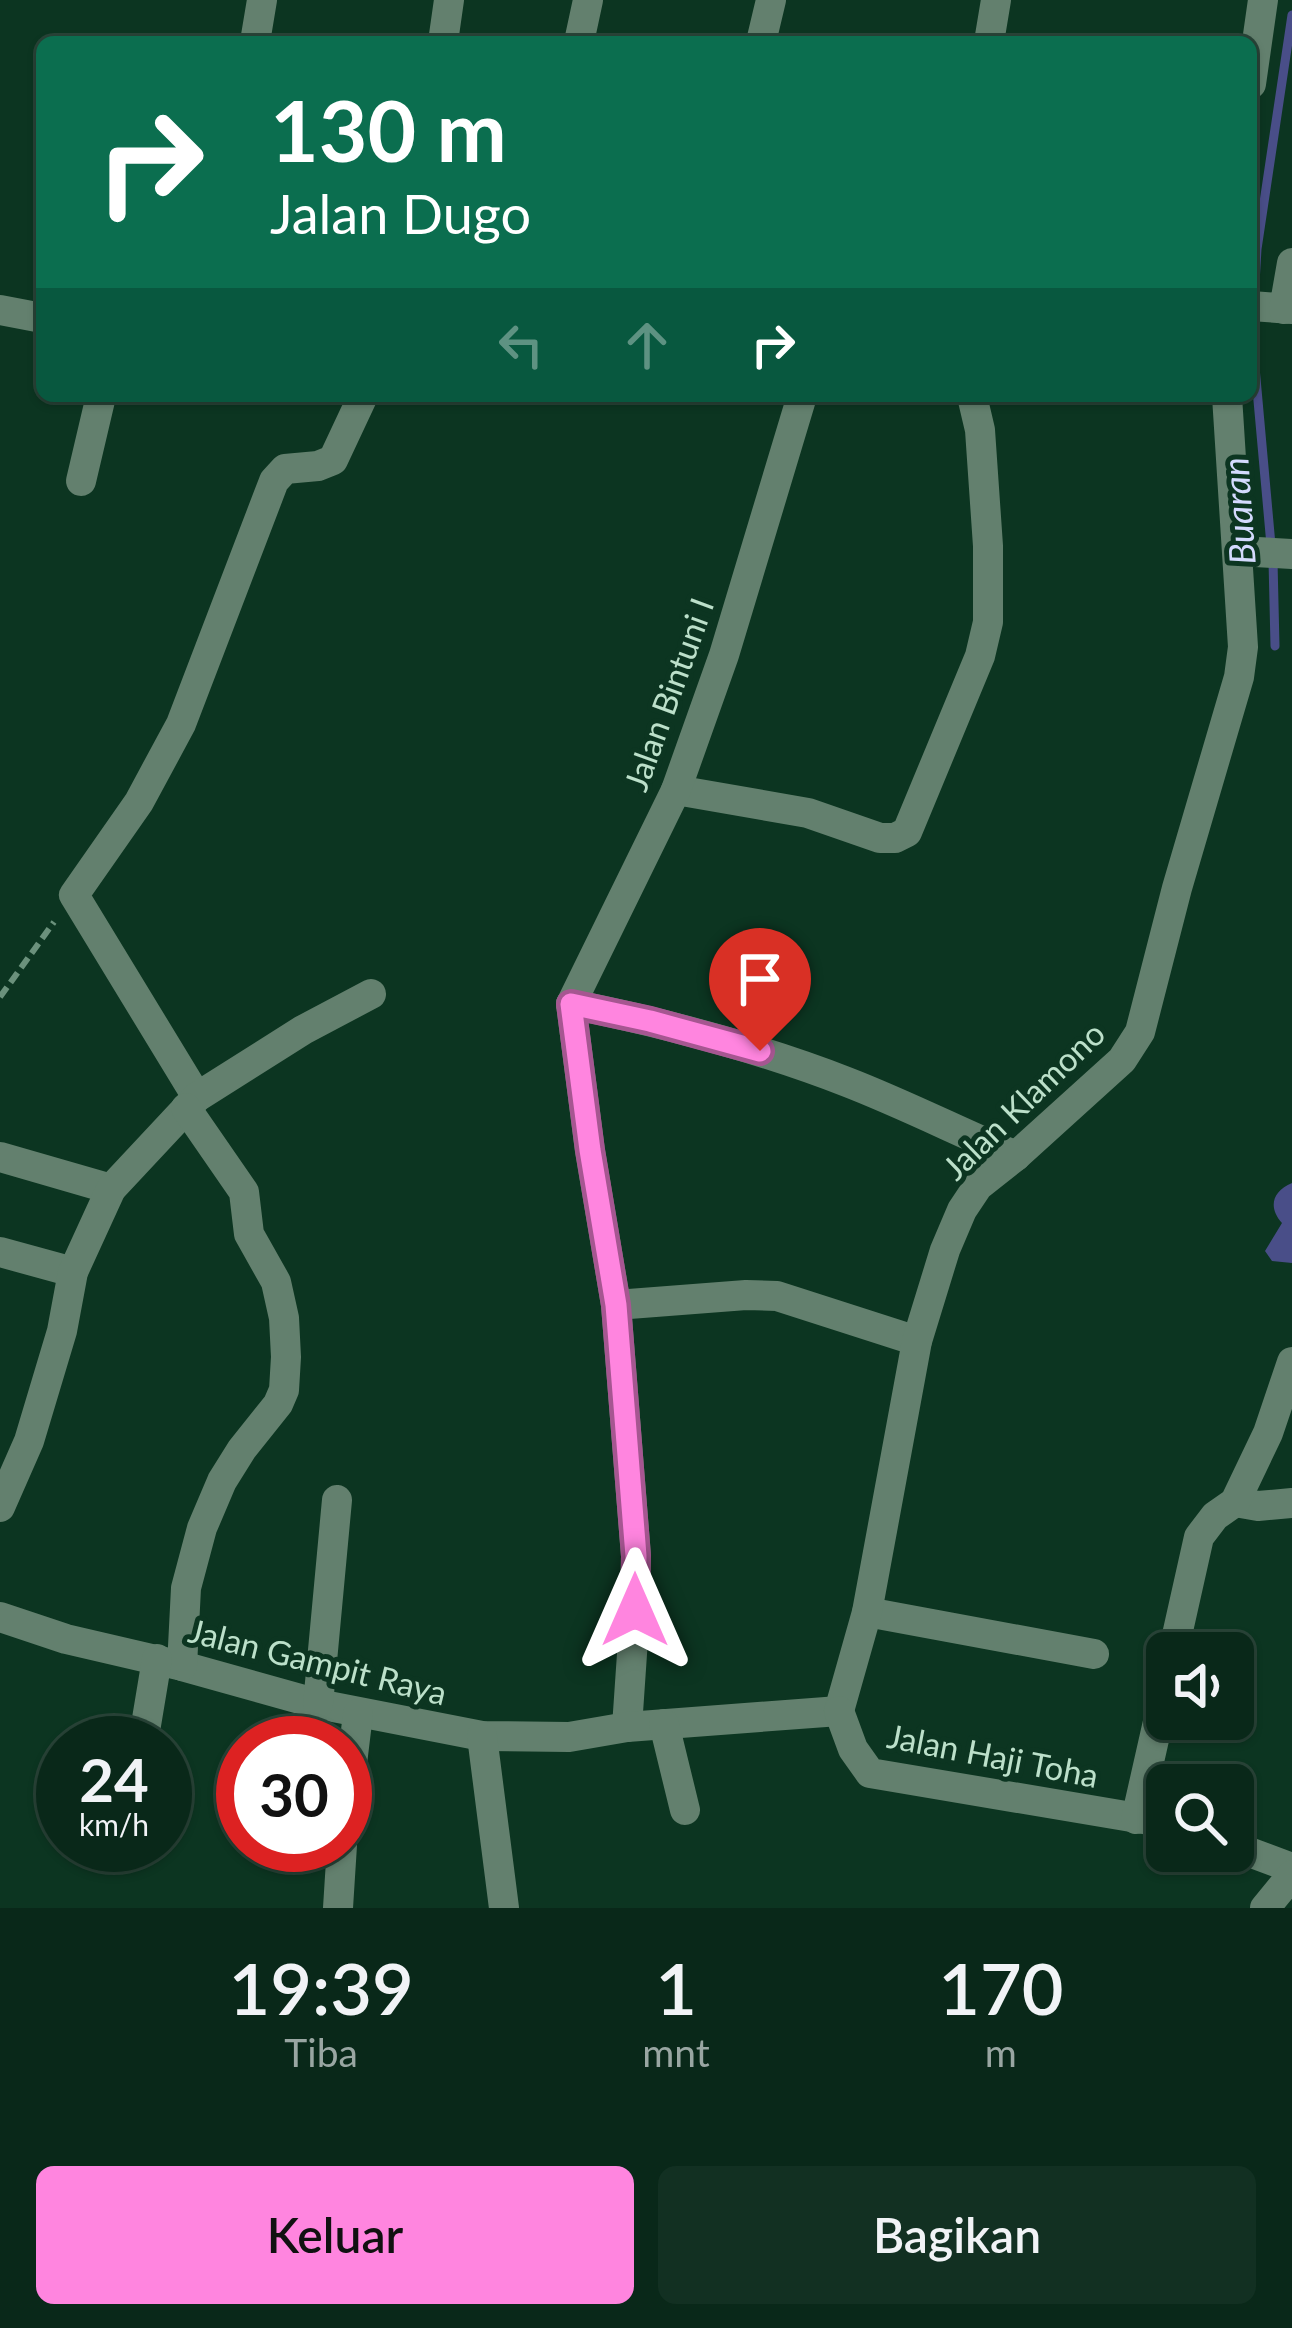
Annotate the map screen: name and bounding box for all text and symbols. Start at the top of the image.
text: 130 m [270,79,507,180]
icon: right [72,84,228,240]
text: Jalan Dugo [270,181,531,246]
icon: left [488,312,554,378]
icon: ahead [614,312,680,378]
icon: right [740,312,806,378]
water label: Buaran [1212,456,1264,566]
street label: Jalan Bintuni I [615,592,721,796]
pin [709,928,811,1051]
icon: arrive [727,946,793,1012]
street label: Jalan Klamono [934,1013,1112,1187]
position arrow [572,1547,698,1673]
street label: Jalan Gampit Raya [185,1610,451,1712]
map controls [1146,1632,1254,1872]
button: sound [1146,1632,1254,1740]
street label: Jalan Haji Toha [884,1715,1102,1795]
speed limit sign: 30 [216,1716,372,1872]
text: 24 [79,1743,149,1815]
button: search [1146,1764,1254,1872]
text: km/h [79,1806,149,1842]
text: 19:39 [228,1944,414,2030]
text: 1 [655,1944,697,2030]
text: 170 [938,1944,1064,2030]
text: Tiba [284,2029,358,2075]
text: mnt [642,2029,710,2075]
text: m [985,2029,1017,2075]
button: Keluar [36,2166,634,2304]
button: Bagikan [658,2166,1256,2304]

